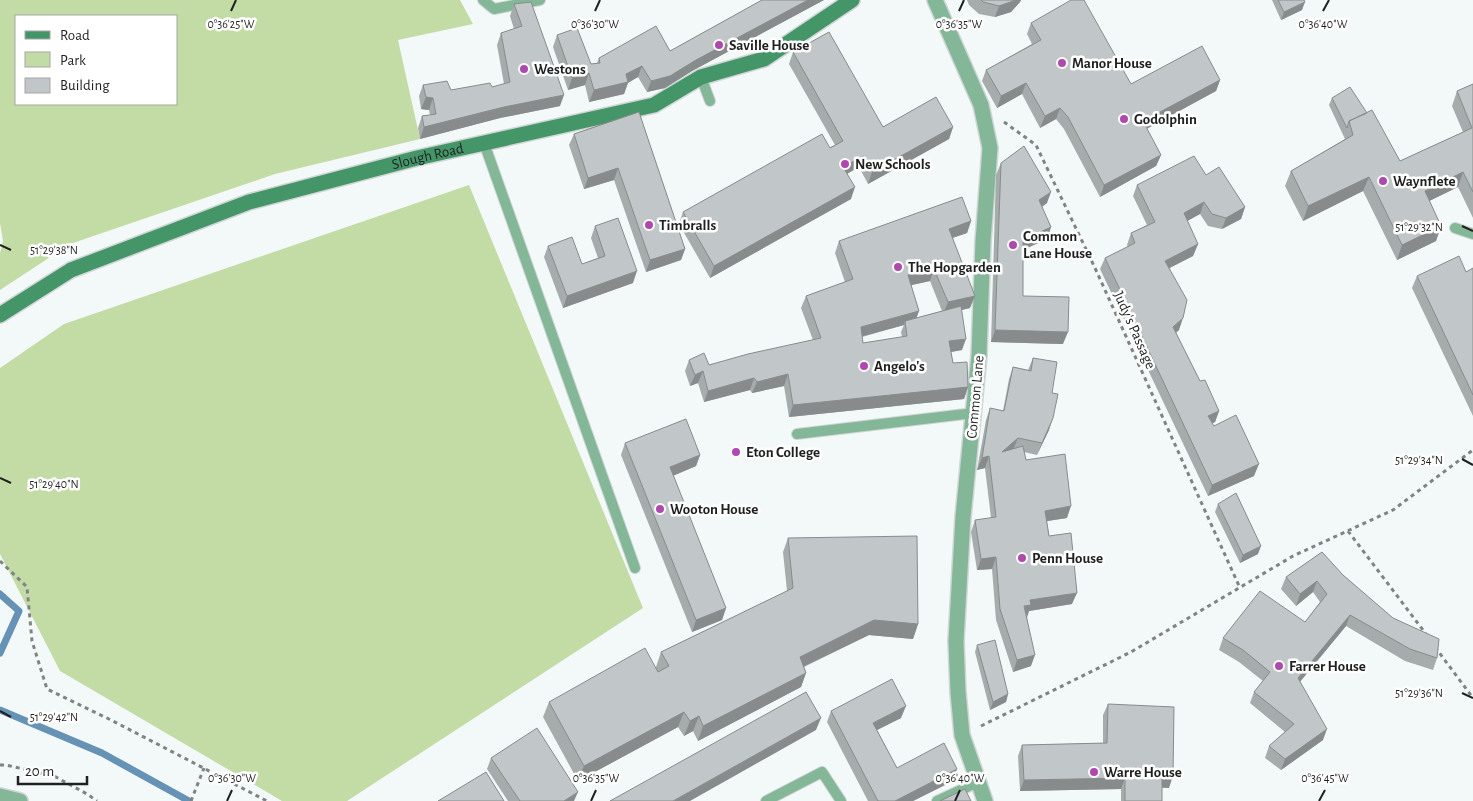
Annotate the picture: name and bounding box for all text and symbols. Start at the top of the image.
legend [15,15,178,105]
text: 0°36'25"W [207,18,255,30]
text: 0°36'30"W [571,18,619,30]
text: 0°36'35"W [936,18,983,30]
text: 0°36'40"W [1299,18,1348,30]
text: Road [60,28,90,43]
place label: Saville House [729,38,809,53]
marker: Saville House [713,39,725,51]
text: Park [60,53,86,68]
place label: Manor House [1072,56,1152,71]
marker: Manor House [1056,57,1068,69]
place label: Westons [534,62,586,77]
marker: Westons [518,63,530,75]
text: Building [60,78,110,93]
place label: Godolphin [1134,112,1197,127]
marker: Godolphin [1118,113,1130,125]
street label: Slough Road [390,141,465,172]
place label: New Schools [855,157,931,172]
marker: New Schools [839,158,851,170]
place label: Waynflete [1393,174,1456,189]
marker: Waynflete [1377,175,1389,187]
place label: Timbralls [659,218,716,233]
marker: Timbralls [643,219,655,231]
text: 51°29'32"N [1395,221,1443,233]
place label: Common Lane House [1023,229,1092,261]
marker: Common Lane House [1007,239,1019,251]
text: 51°29'38"N [30,244,78,256]
place label: The Hopgarden [908,260,1001,275]
marker: The Hopgarden [892,261,904,273]
street label: Judy's Passage [1111,289,1158,371]
street label: Common Lane [964,355,987,439]
place label: Angelo's [874,359,925,374]
marker: Angelo's [858,360,870,372]
place label: Eton College [746,445,820,460]
marker: Eton College [730,446,742,458]
text: 51°29'34"N [1395,454,1443,466]
text: 51°29'40"N [29,478,79,490]
place label: Wooton House [670,502,758,517]
marker: Wooton House [654,503,666,515]
place label: Penn House [1032,551,1103,566]
marker: Penn House [1016,552,1028,564]
place label: Farrer House [1289,659,1366,674]
marker: Farrer House [1273,660,1285,672]
text: 51°29'36"N [1395,687,1443,699]
text: 51°29'42"N [30,711,78,723]
scale bar [18,754,86,786]
text: 20 m [25,764,54,779]
place label: Warre House [1104,765,1182,780]
marker: Warre House [1088,766,1100,778]
text: 0°36'30"W [208,772,256,784]
text: 0°36'35"W [573,772,620,784]
text: 0°36'40"W [936,772,985,784]
text: 0°36'45"W [1301,772,1349,784]

